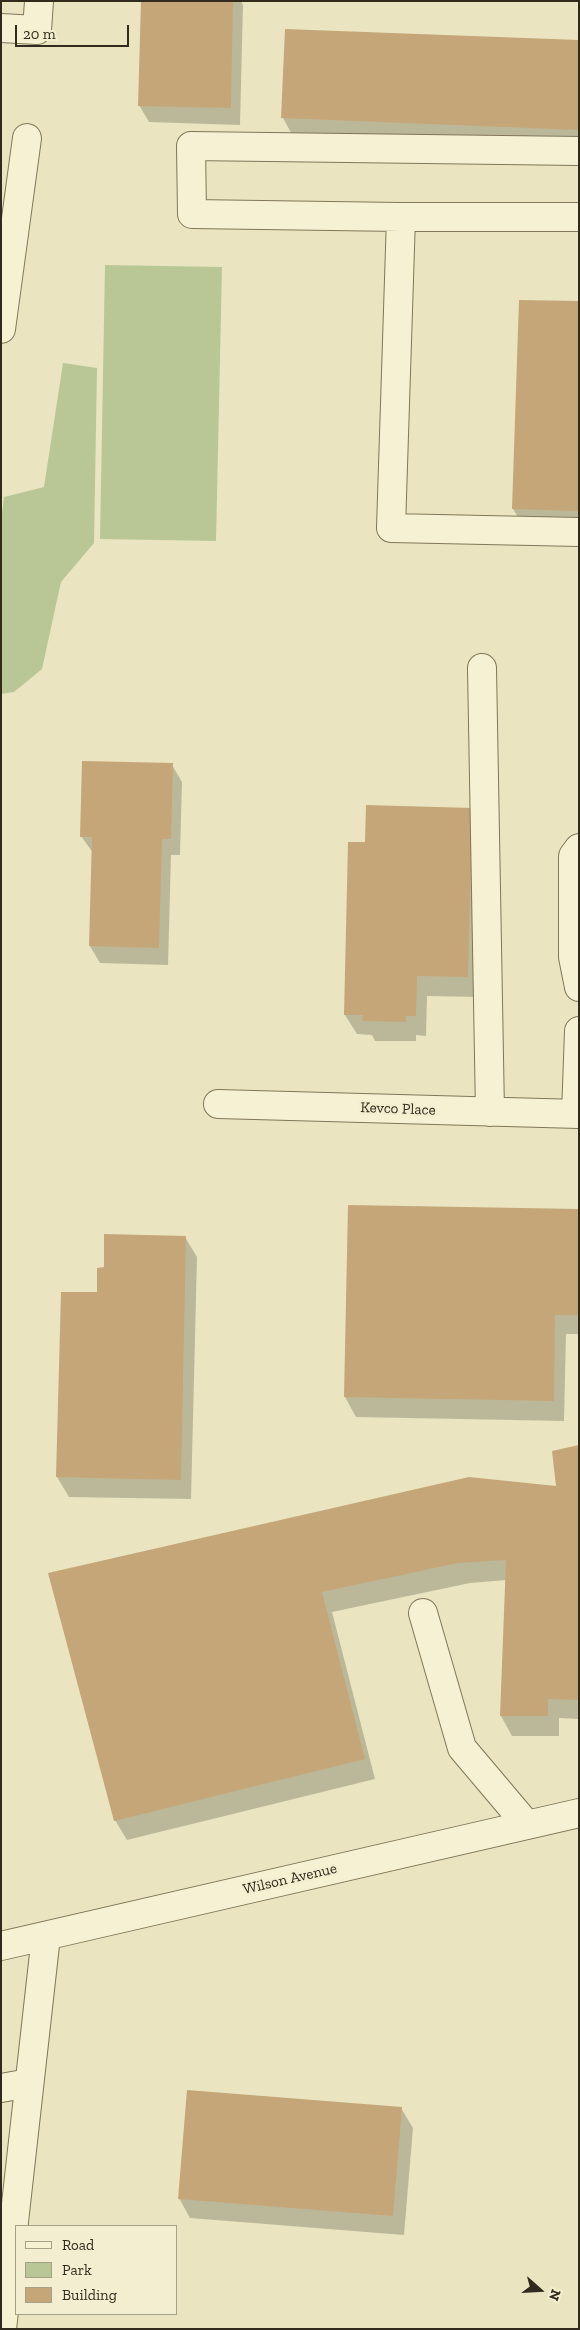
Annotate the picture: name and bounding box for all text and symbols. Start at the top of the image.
scale bar [18,15,131,47]
text: 20 m [23,25,56,43]
street label: Kevco Place [360,1099,436,1119]
street label: Wilson Avenue [241,1859,339,1899]
legend [15,2225,178,2315]
text: Road [62,2236,94,2254]
text: Park [62,2261,92,2279]
north arrow [515,2265,565,2315]
text: Building [62,2286,117,2304]
text: N [545,2287,564,2303]

